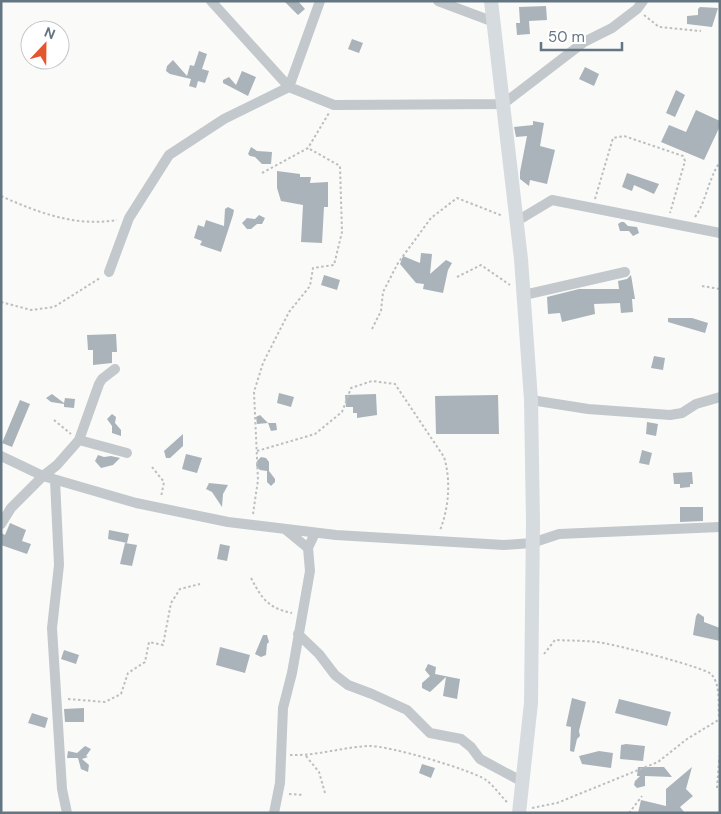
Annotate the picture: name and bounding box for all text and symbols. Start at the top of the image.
north arrow [20,20,70,70]
scale bar [541,20,622,52]
text: N [42,23,58,43]
text: 50 m [548,27,585,47]

